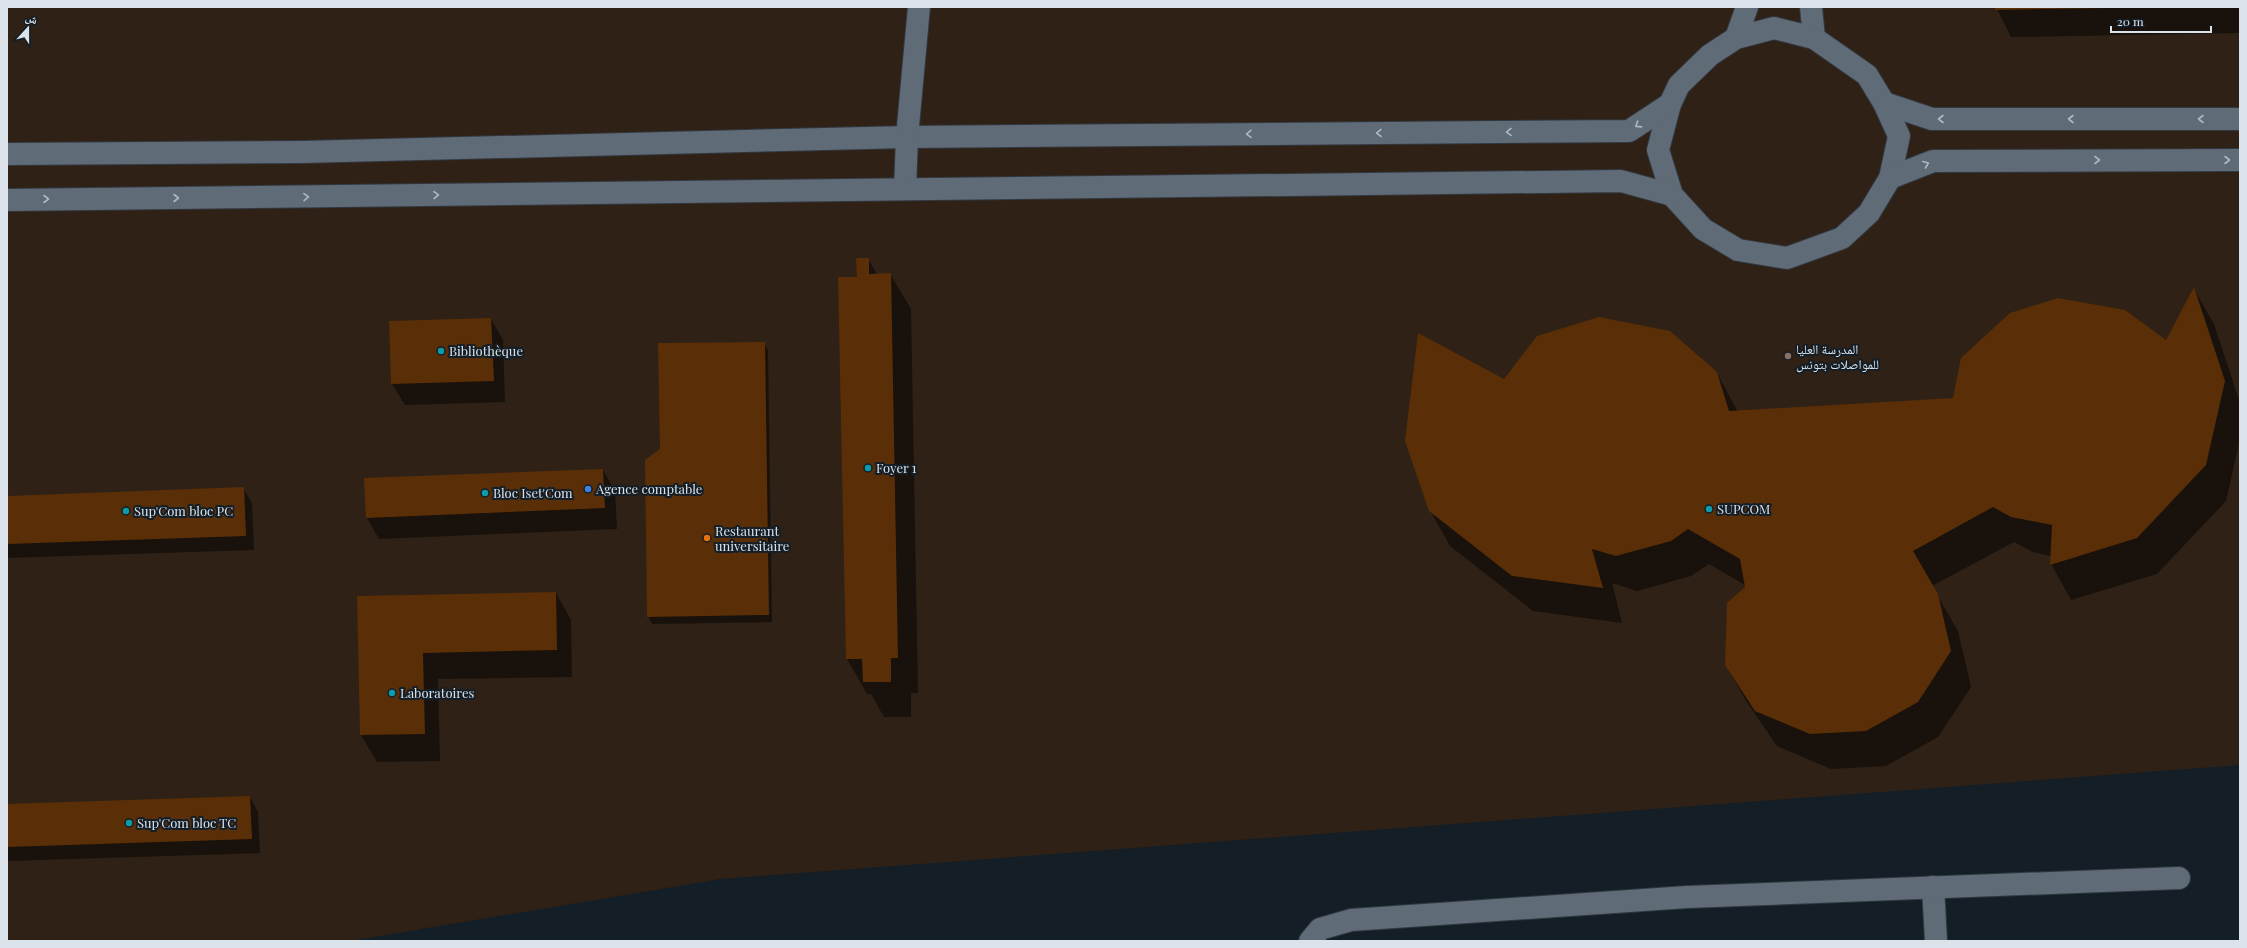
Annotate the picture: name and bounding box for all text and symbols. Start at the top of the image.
north arrow [8,8,48,48]
scale bar [2111,8,2211,34]
text: ش [23,9,40,28]
text: 20 m [2117,13,2144,29]
one-way arrow [1938,115,1944,123]
one-way arrow [2068,115,2074,123]
one-way arrow [2198,115,2204,123]
one-way arrow [1635,120,1642,127]
one-way arrow [1506,128,1512,136]
one-way arrow [1376,129,1382,137]
one-way arrow [1246,130,1252,138]
one-way arrow [2094,156,2100,164]
one-way arrow [2224,156,2230,164]
one-way arrow [1922,160,1929,168]
one-way arrow [433,191,439,199]
one-way arrow [303,193,309,201]
one-way arrow [173,194,179,202]
one-way arrow [43,195,49,203]
place label: المدرسة العليا للمواصلات بتونس [1796,340,1879,373]
place label: Bibliothèque [449,342,523,359]
marker: Bibliothèque [436,346,446,356]
marker: المدرسة العليا للمواصلات بتونس [1783,351,1793,361]
place label: Foyer 1 [876,459,917,476]
marker: Foyer 1 [863,463,873,473]
place label: Agence comptable [595,480,703,497]
place label: Bloc Iset'Com [493,484,573,501]
marker: Agence comptable [583,484,593,494]
marker: Bloc Iset'Com [480,488,490,498]
place label: SUPCOM [1717,500,1770,517]
place label: Sup'Com bloc PC [134,502,233,519]
marker: SUPCOM [1704,504,1714,514]
marker: Sup'Com bloc PC [121,506,131,516]
place label: Restaurant universitaire [715,522,790,554]
marker: Restaurant universitaire [702,533,712,543]
place label: Laboratoires [400,684,474,701]
marker: Laboratoires [387,688,397,698]
place label: Sup'Com bloc TC [137,814,236,831]
marker: Sup'Com bloc TC [124,818,134,828]

